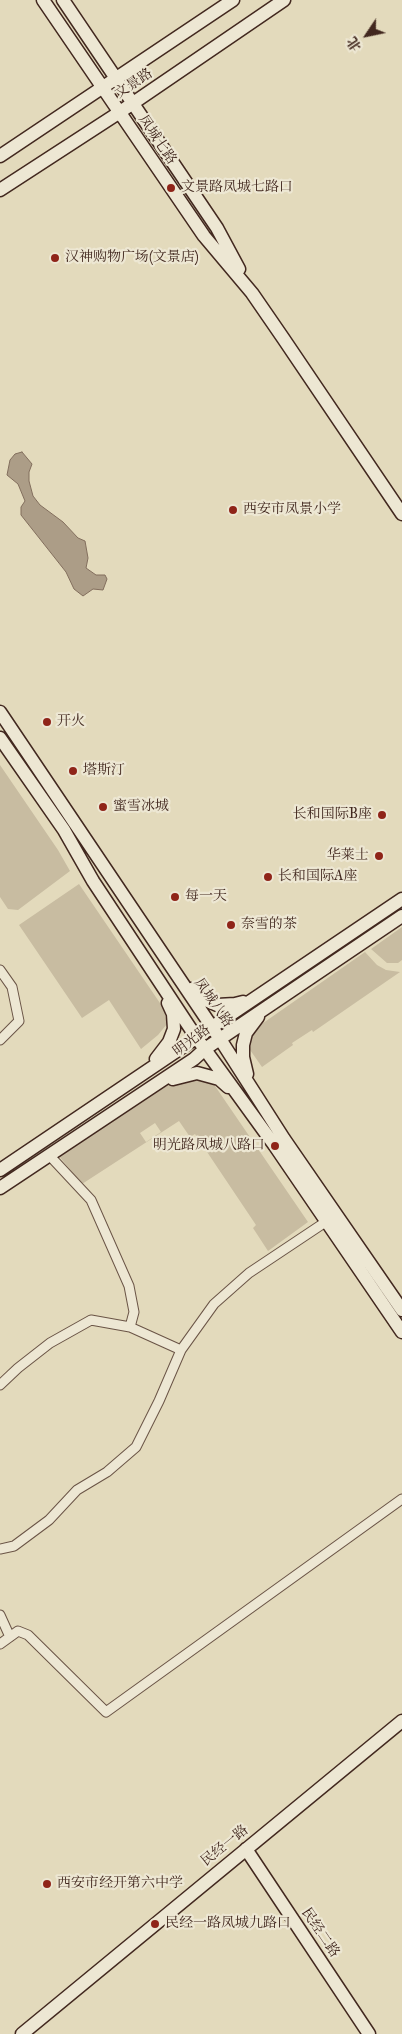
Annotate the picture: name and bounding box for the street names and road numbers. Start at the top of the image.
street label: 文景路 [112,65,156,103]
street label: 凤城七路 [134,112,180,168]
street label: 凤城八路 [190,975,236,1031]
street label: 明光路 [170,1022,214,1060]
street label: 民经一路 [198,1822,252,1870]
street label: 民经二路 [297,1905,343,1961]

